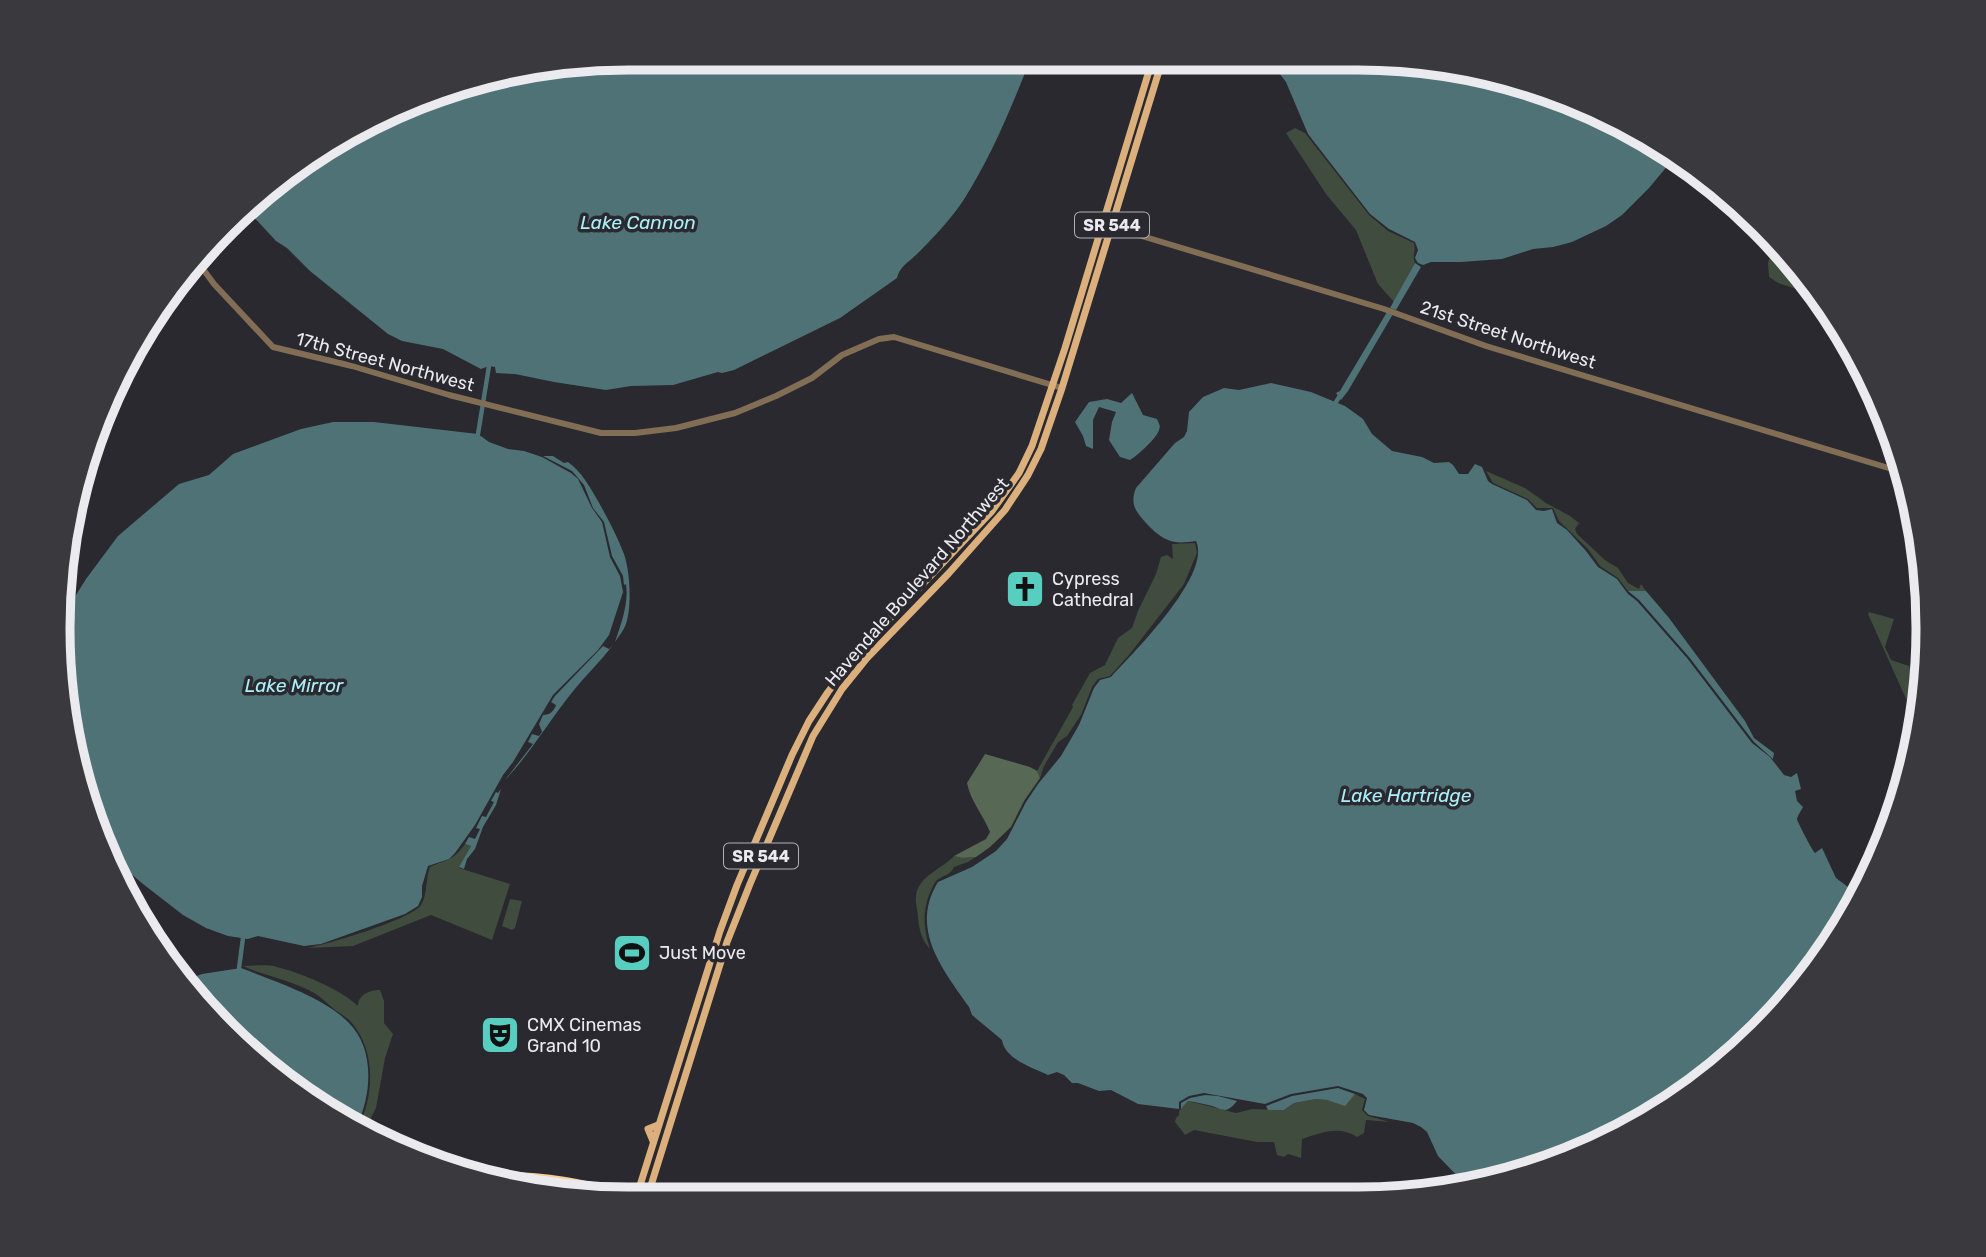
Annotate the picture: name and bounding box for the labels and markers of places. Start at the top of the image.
church icon: Cypress Cathedral [1004,568,1046,610]
place label: Cypress Cathedral [1052,568,1134,611]
sports icon: Just Move [611,932,653,974]
place label: Just Move [659,942,746,964]
theatre icon: CMX Cinemas Grand 10 [479,1014,521,1056]
place label: CMX Cinemas Grand 10 [527,1014,642,1057]

